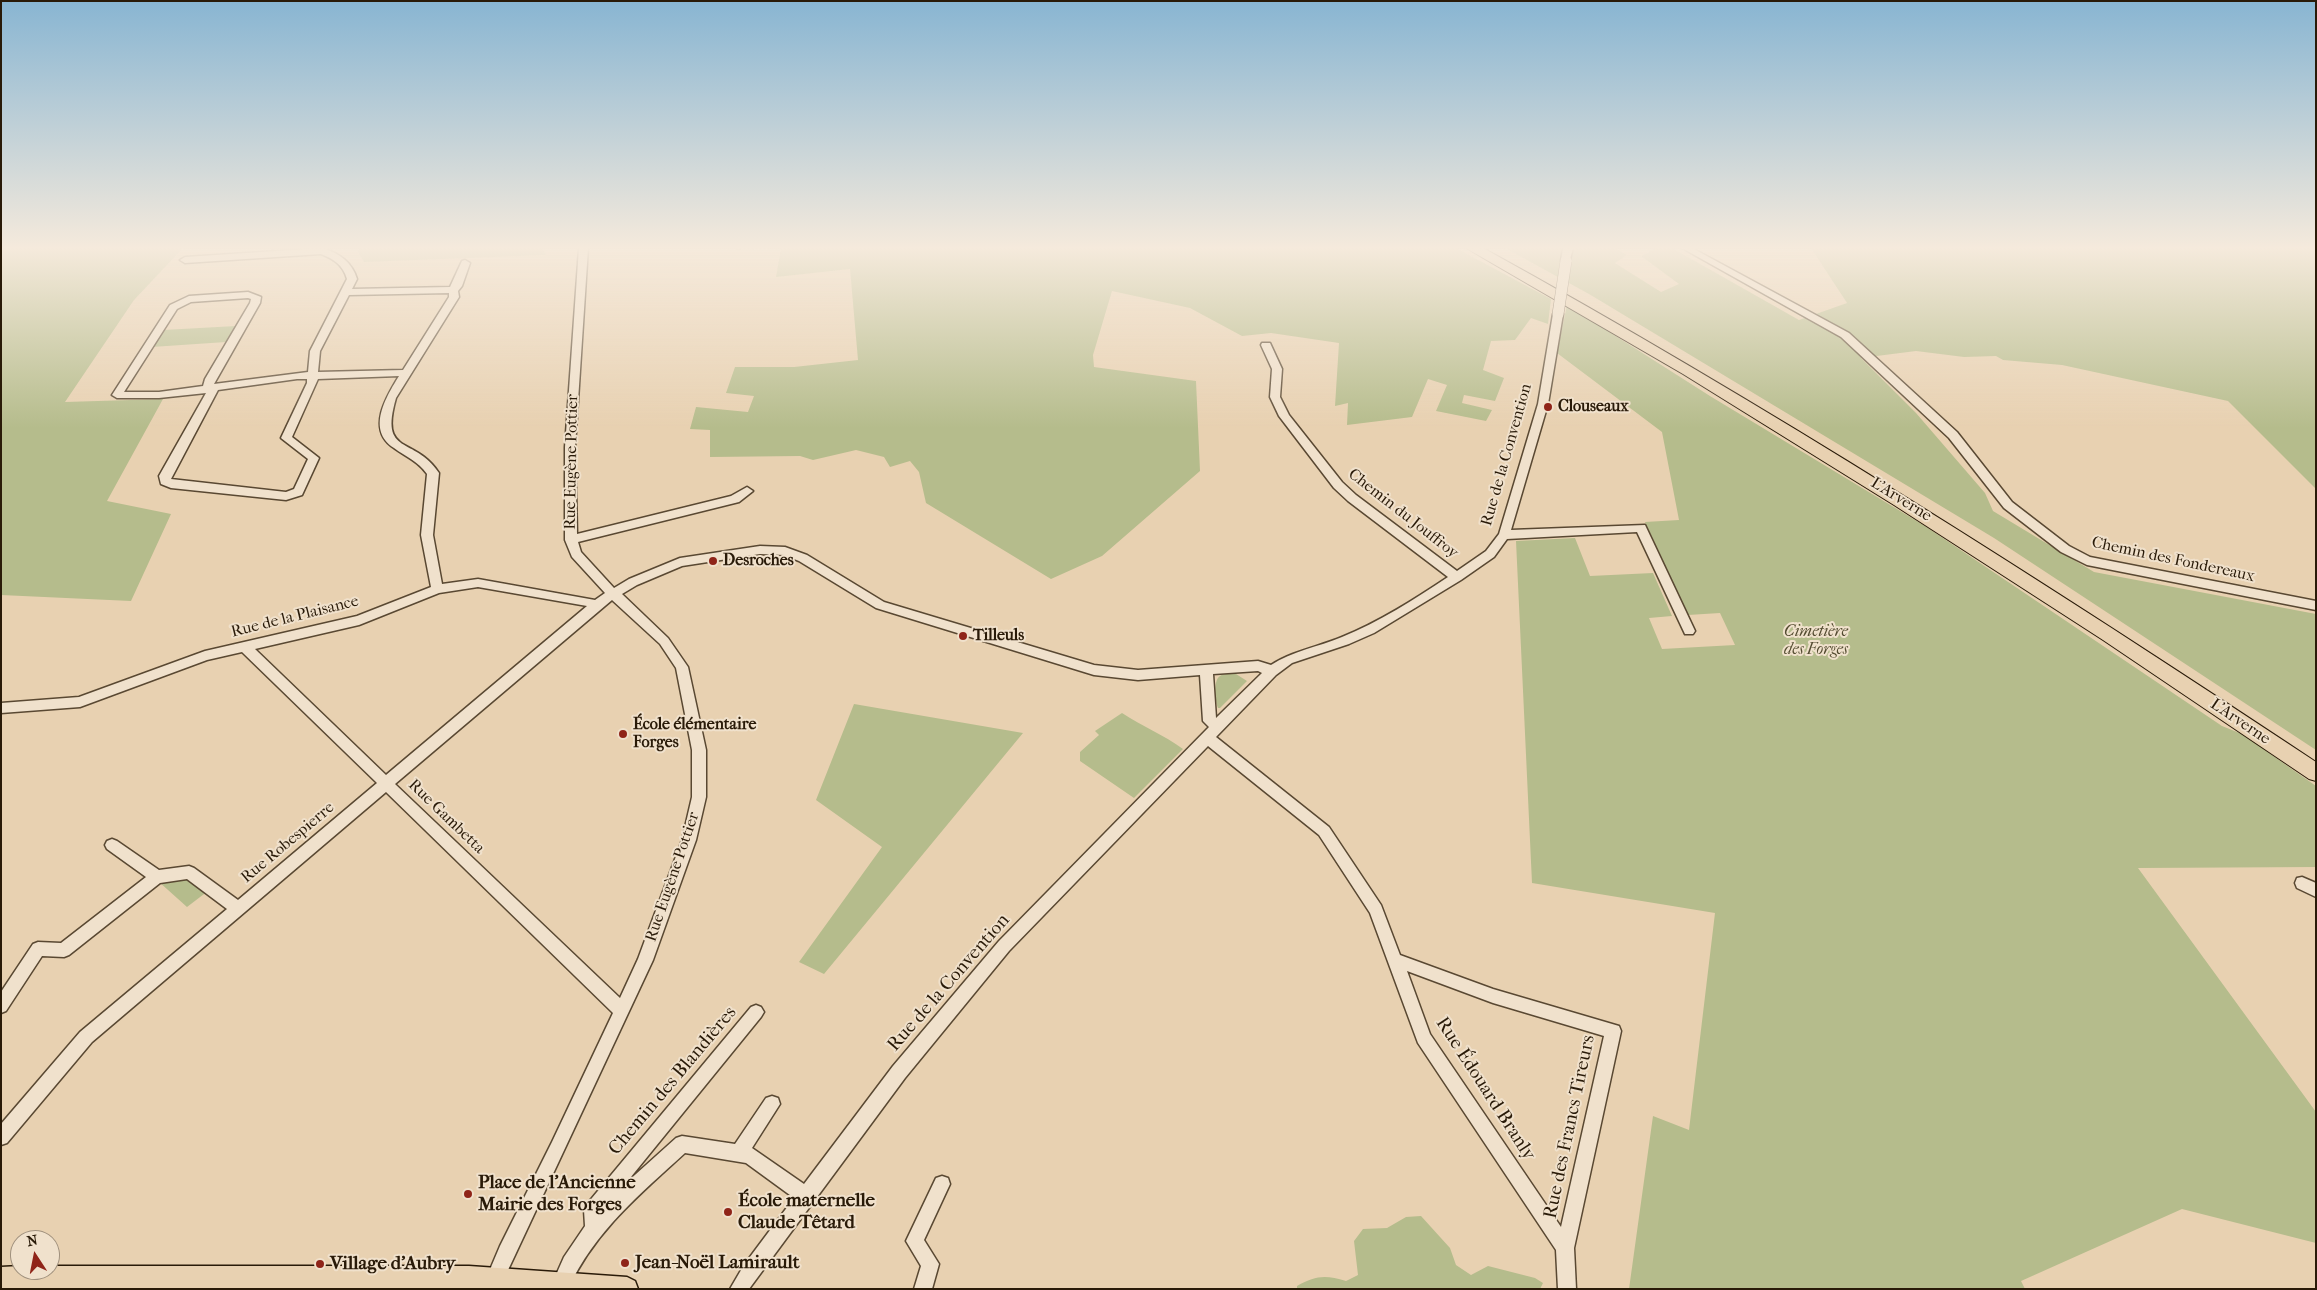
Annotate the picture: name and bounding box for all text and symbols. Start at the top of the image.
street label: Rue de la Convention [1477,382,1537,528]
street label: Rue Eugène Pottier [561,394,583,530]
place label: Clouseaux [1558,397,1629,417]
marker: Clouseaux [1542,401,1554,413]
street label: Chemin du Jouffroy [1344,465,1462,563]
street label: L'Arverne [1867,474,1935,526]
street label: Chemin des Fondereaux [2090,533,2256,587]
place label: Desroches [723,551,794,571]
marker: Desroches [707,555,719,567]
street label: Rue de la Plaisance [229,592,361,642]
park label: Cimetière des Forges [1784,622,1848,660]
place label: Tilleuls [973,626,1024,646]
marker: Tilleuls [957,630,969,642]
street label: L'Arverne [2206,695,2274,749]
place label: École élémentaire Forges [633,715,756,753]
marker: École élémentaire Forges [617,728,629,740]
street label: Rue Gambetta [404,776,488,858]
street label: Rue Robespierre [237,798,339,888]
street label: Rue Eugène Pottier [642,810,704,944]
street label: Rue de la Convention [883,910,1015,1056]
street label: Chemin des Blandières [604,1002,742,1160]
street label: Rue Édouard Branly [1430,1013,1540,1165]
street label: Rue des Francs Tireurs [1539,1033,1601,1221]
place label: Place de l'Ancienne Mairie des Forges [478,1172,636,1216]
marker: Place de l'Ancienne Mairie des Forges [462,1188,474,1200]
place label: École maternelle Claude Têtard [738,1190,875,1234]
marker: École maternelle Claude Têtard [722,1206,734,1218]
north arrow [10,1230,60,1280]
text: N [25,1231,39,1250]
place label: Jean-Noël Lamirault [635,1252,799,1274]
place label: Village d'Aubry [330,1253,455,1275]
marker: Jean-Noël Lamirault [619,1257,631,1269]
marker: Village d'Aubry [314,1258,326,1270]

